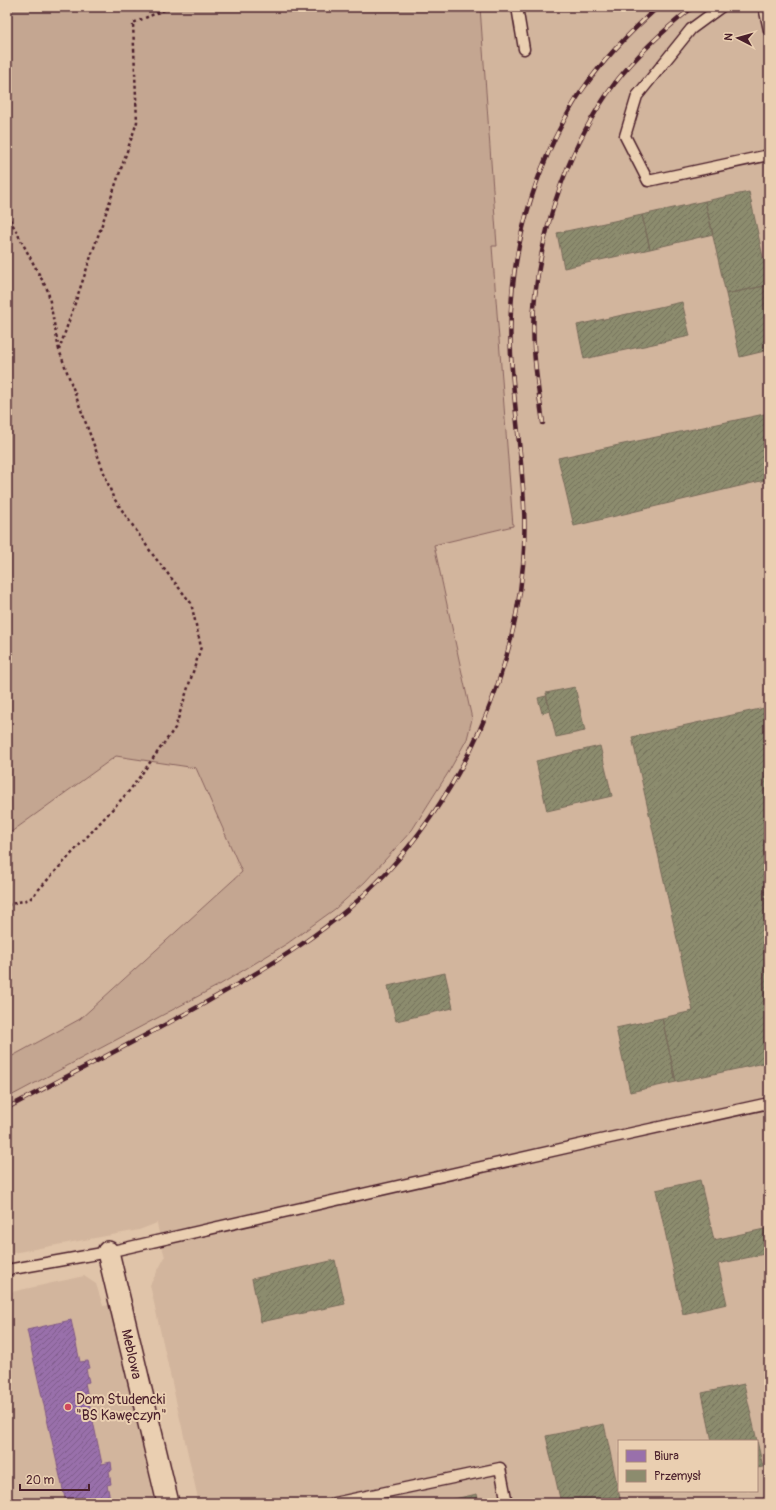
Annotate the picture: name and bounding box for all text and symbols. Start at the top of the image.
north arrow [718,18,758,58]
text: N [722,32,735,41]
street label: Meblowa [118,1328,145,1381]
place label: Dom Studencki "BS Kawęczyn" [76,1391,167,1424]
marker: Dom Studencki "BS Kawęczyn" [63,1402,73,1412]
legend [618,1440,758,1492]
text: Biura [654,1449,679,1464]
scale bar [20,1466,89,1492]
text: Przemysł [654,1469,702,1484]
text: 20 m [26,1473,55,1488]

